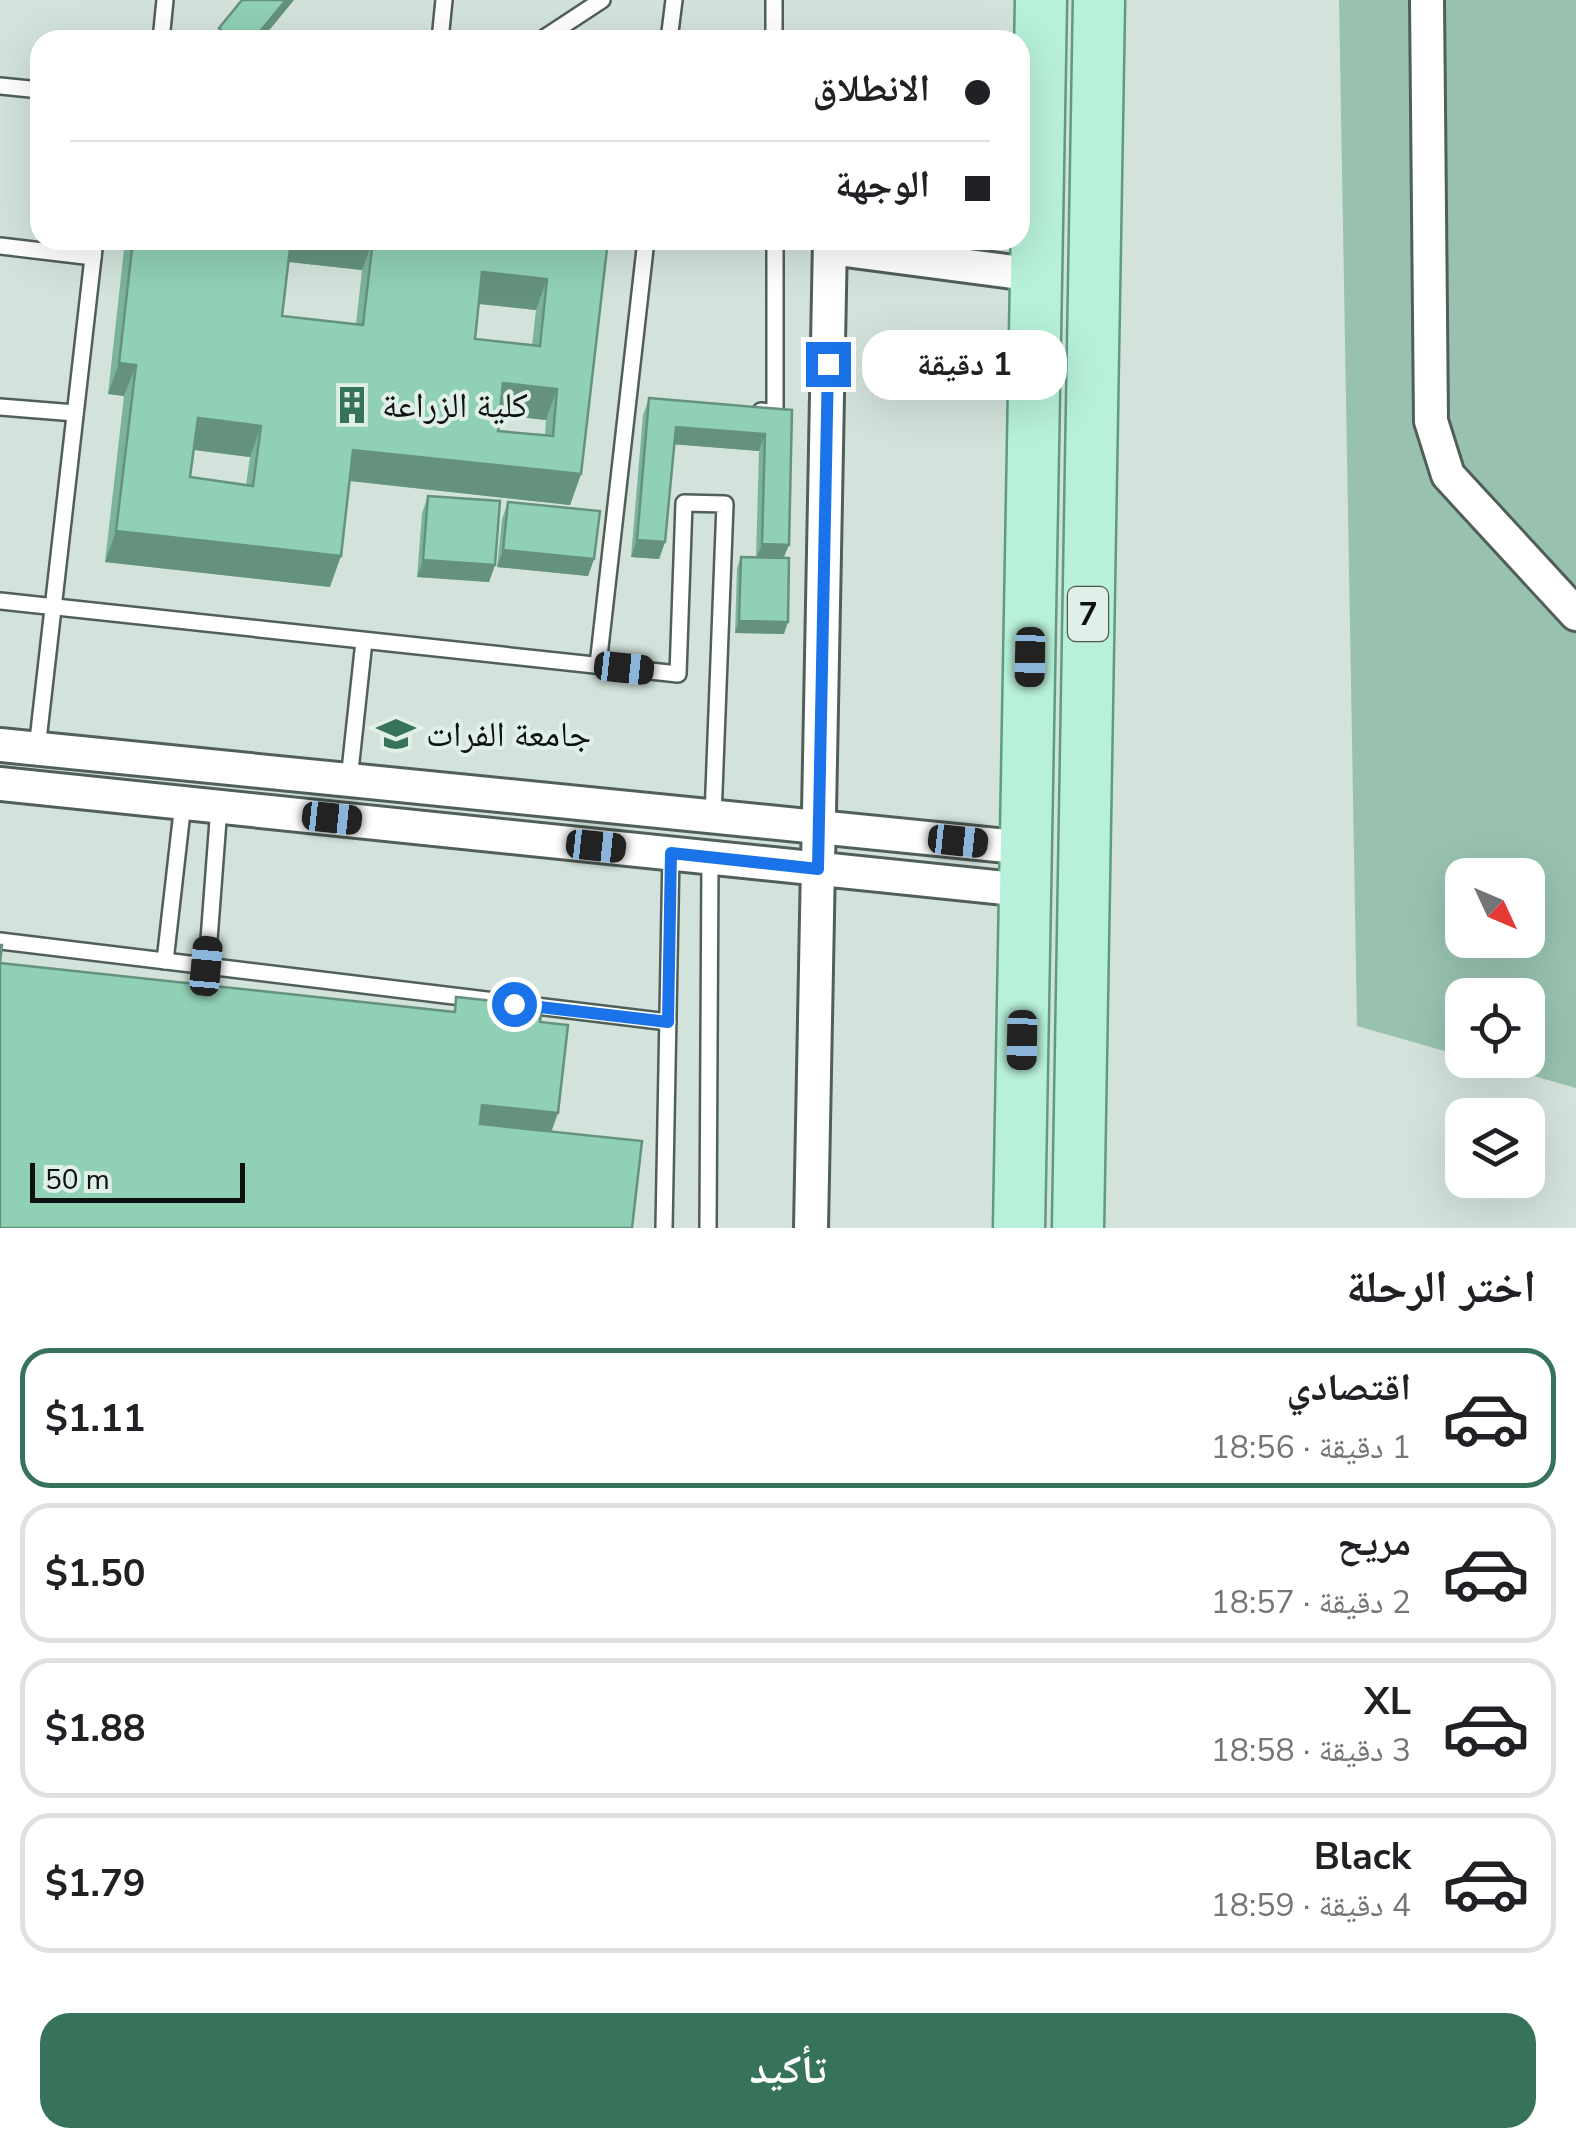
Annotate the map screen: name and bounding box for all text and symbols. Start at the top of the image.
text: الانطلاق [812,63,930,114]
text: الوجهة [835,159,930,210]
callout: 1 دقيقة [863,329,1068,399]
route end [806,342,851,387]
text: 1 دقيقة [917,343,1012,386]
place label: كلية الزراعة [382,382,528,429]
building icon: كلية الزراعة [331,384,373,426]
road number: 7 [1068,587,1108,641]
car [1014,627,1046,687]
car [593,650,655,686]
place label: جامعة الفرات [426,711,591,758]
school or university icon: جامعة الفرات [375,713,417,755]
car [301,800,363,836]
car [927,823,989,859]
car [565,828,627,864]
north arrow [1445,858,1545,958]
map controls [1445,858,1545,1198]
car [188,935,224,997]
button: locate [1445,978,1545,1078]
route start [492,982,537,1027]
car [1006,1010,1038,1070]
button: layers [1445,1098,1545,1198]
scale bar [30,1158,245,1202]
text: 50 m [45,1161,110,1199]
text: اختر الرحلة [1346,1257,1536,1318]
text: اقتصادي [1287,1362,1411,1413]
icon: car [1441,1373,1531,1463]
text: $1.11 [45,1393,146,1444]
text: 1 دقيقة · 18:56 [1211,1426,1411,1469]
text: مريح [1337,1517,1411,1568]
icon: car [1441,1528,1531,1618]
text: $1.50 [45,1548,146,1599]
text: 2 دقيقة · 18:57 [1211,1581,1411,1624]
text: XL [1364,1676,1411,1727]
icon: car [1441,1683,1531,1773]
text: $1.88 [45,1703,146,1754]
text: 3 دقيقة · 18:58 [1211,1729,1411,1772]
text: Black [1314,1831,1411,1882]
icon: car [1441,1838,1531,1928]
text: $1.79 [45,1858,146,1909]
text: 4 دقيقة · 18:59 [1211,1884,1411,1927]
button: تأكيد [40,2013,1536,2128]

